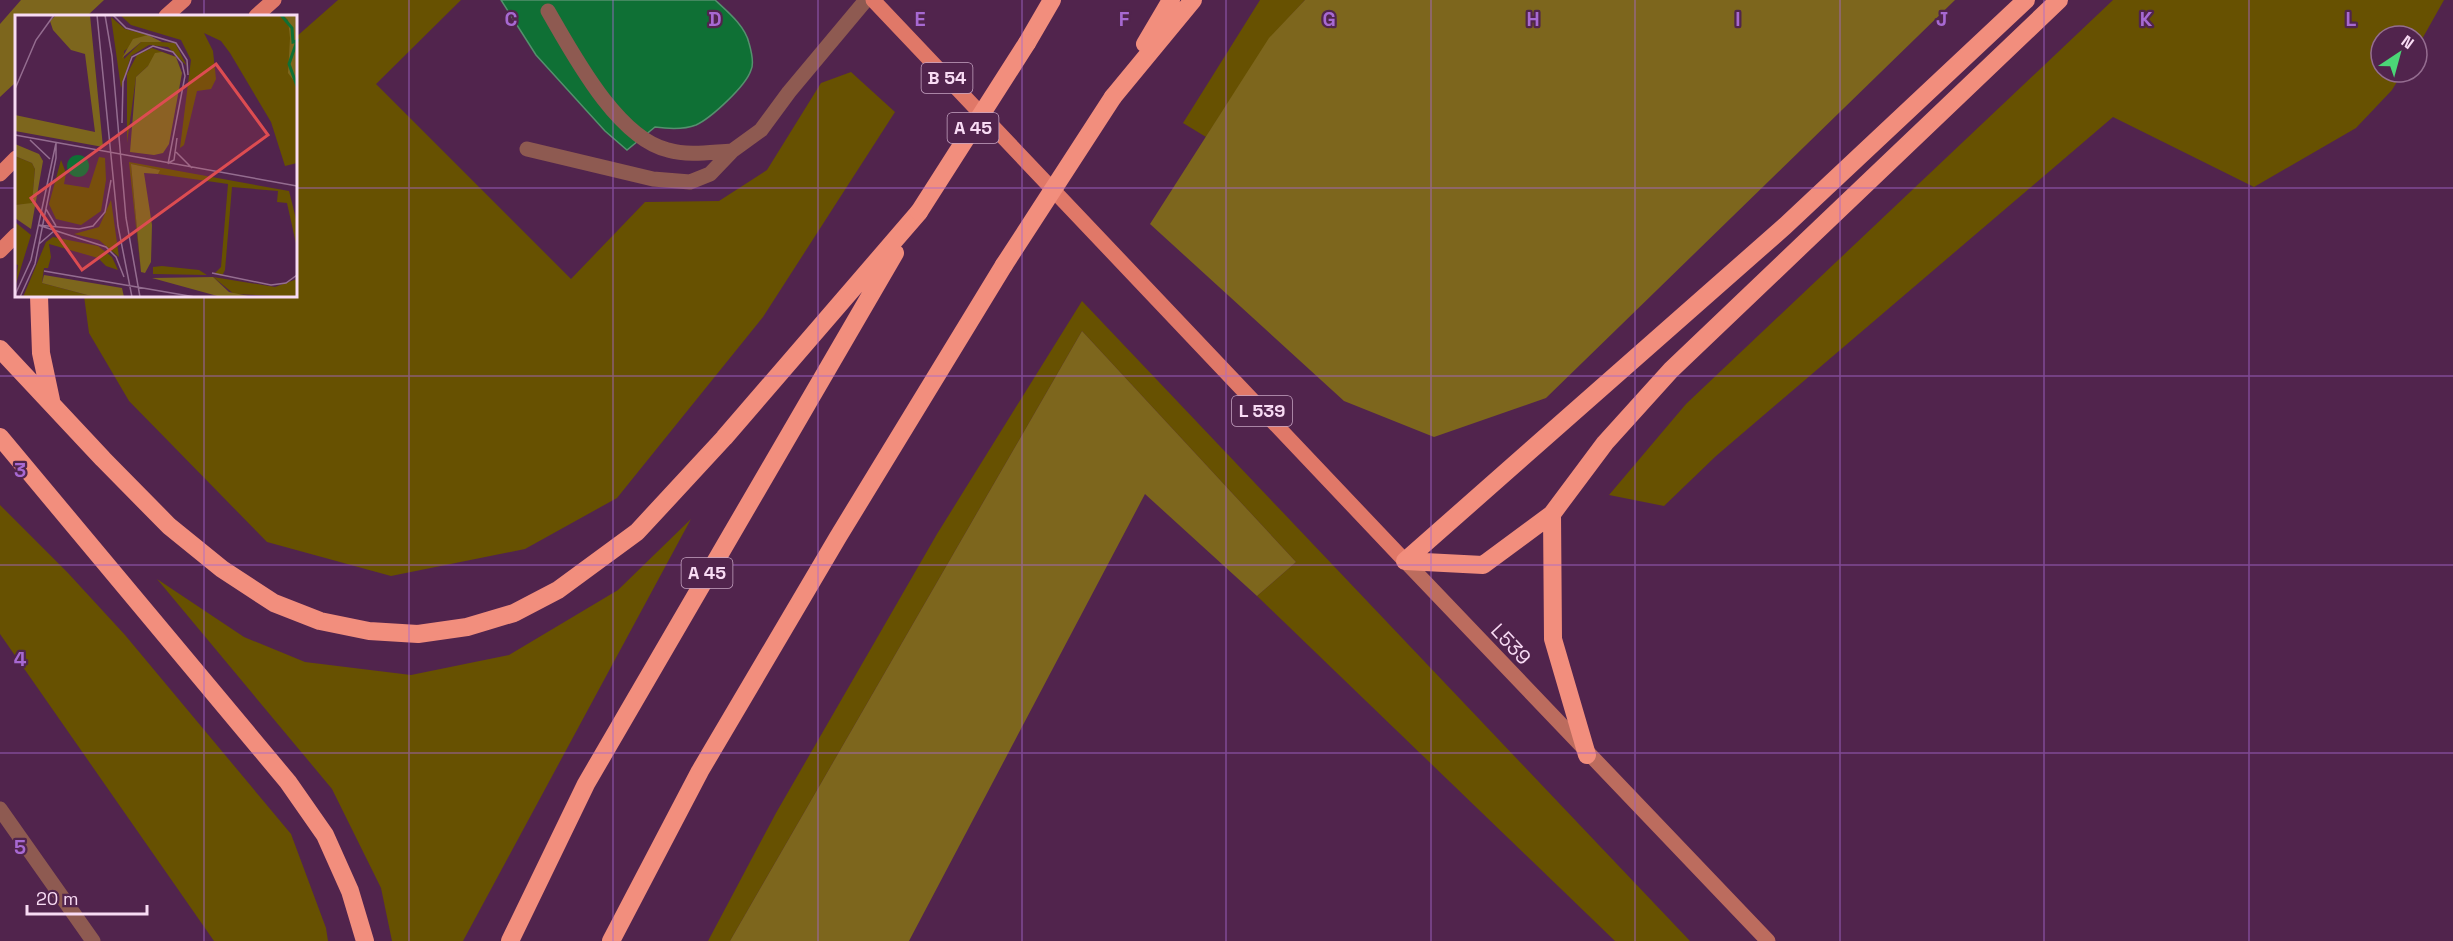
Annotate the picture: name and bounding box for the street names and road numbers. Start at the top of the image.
road number: B 54 [922,63,972,93]
road number: A 45 [948,113,998,143]
road number: L 539 [1232,396,1292,426]
road number: A 45 [682,558,732,588]
street label: L539 [1485,618,1537,670]

